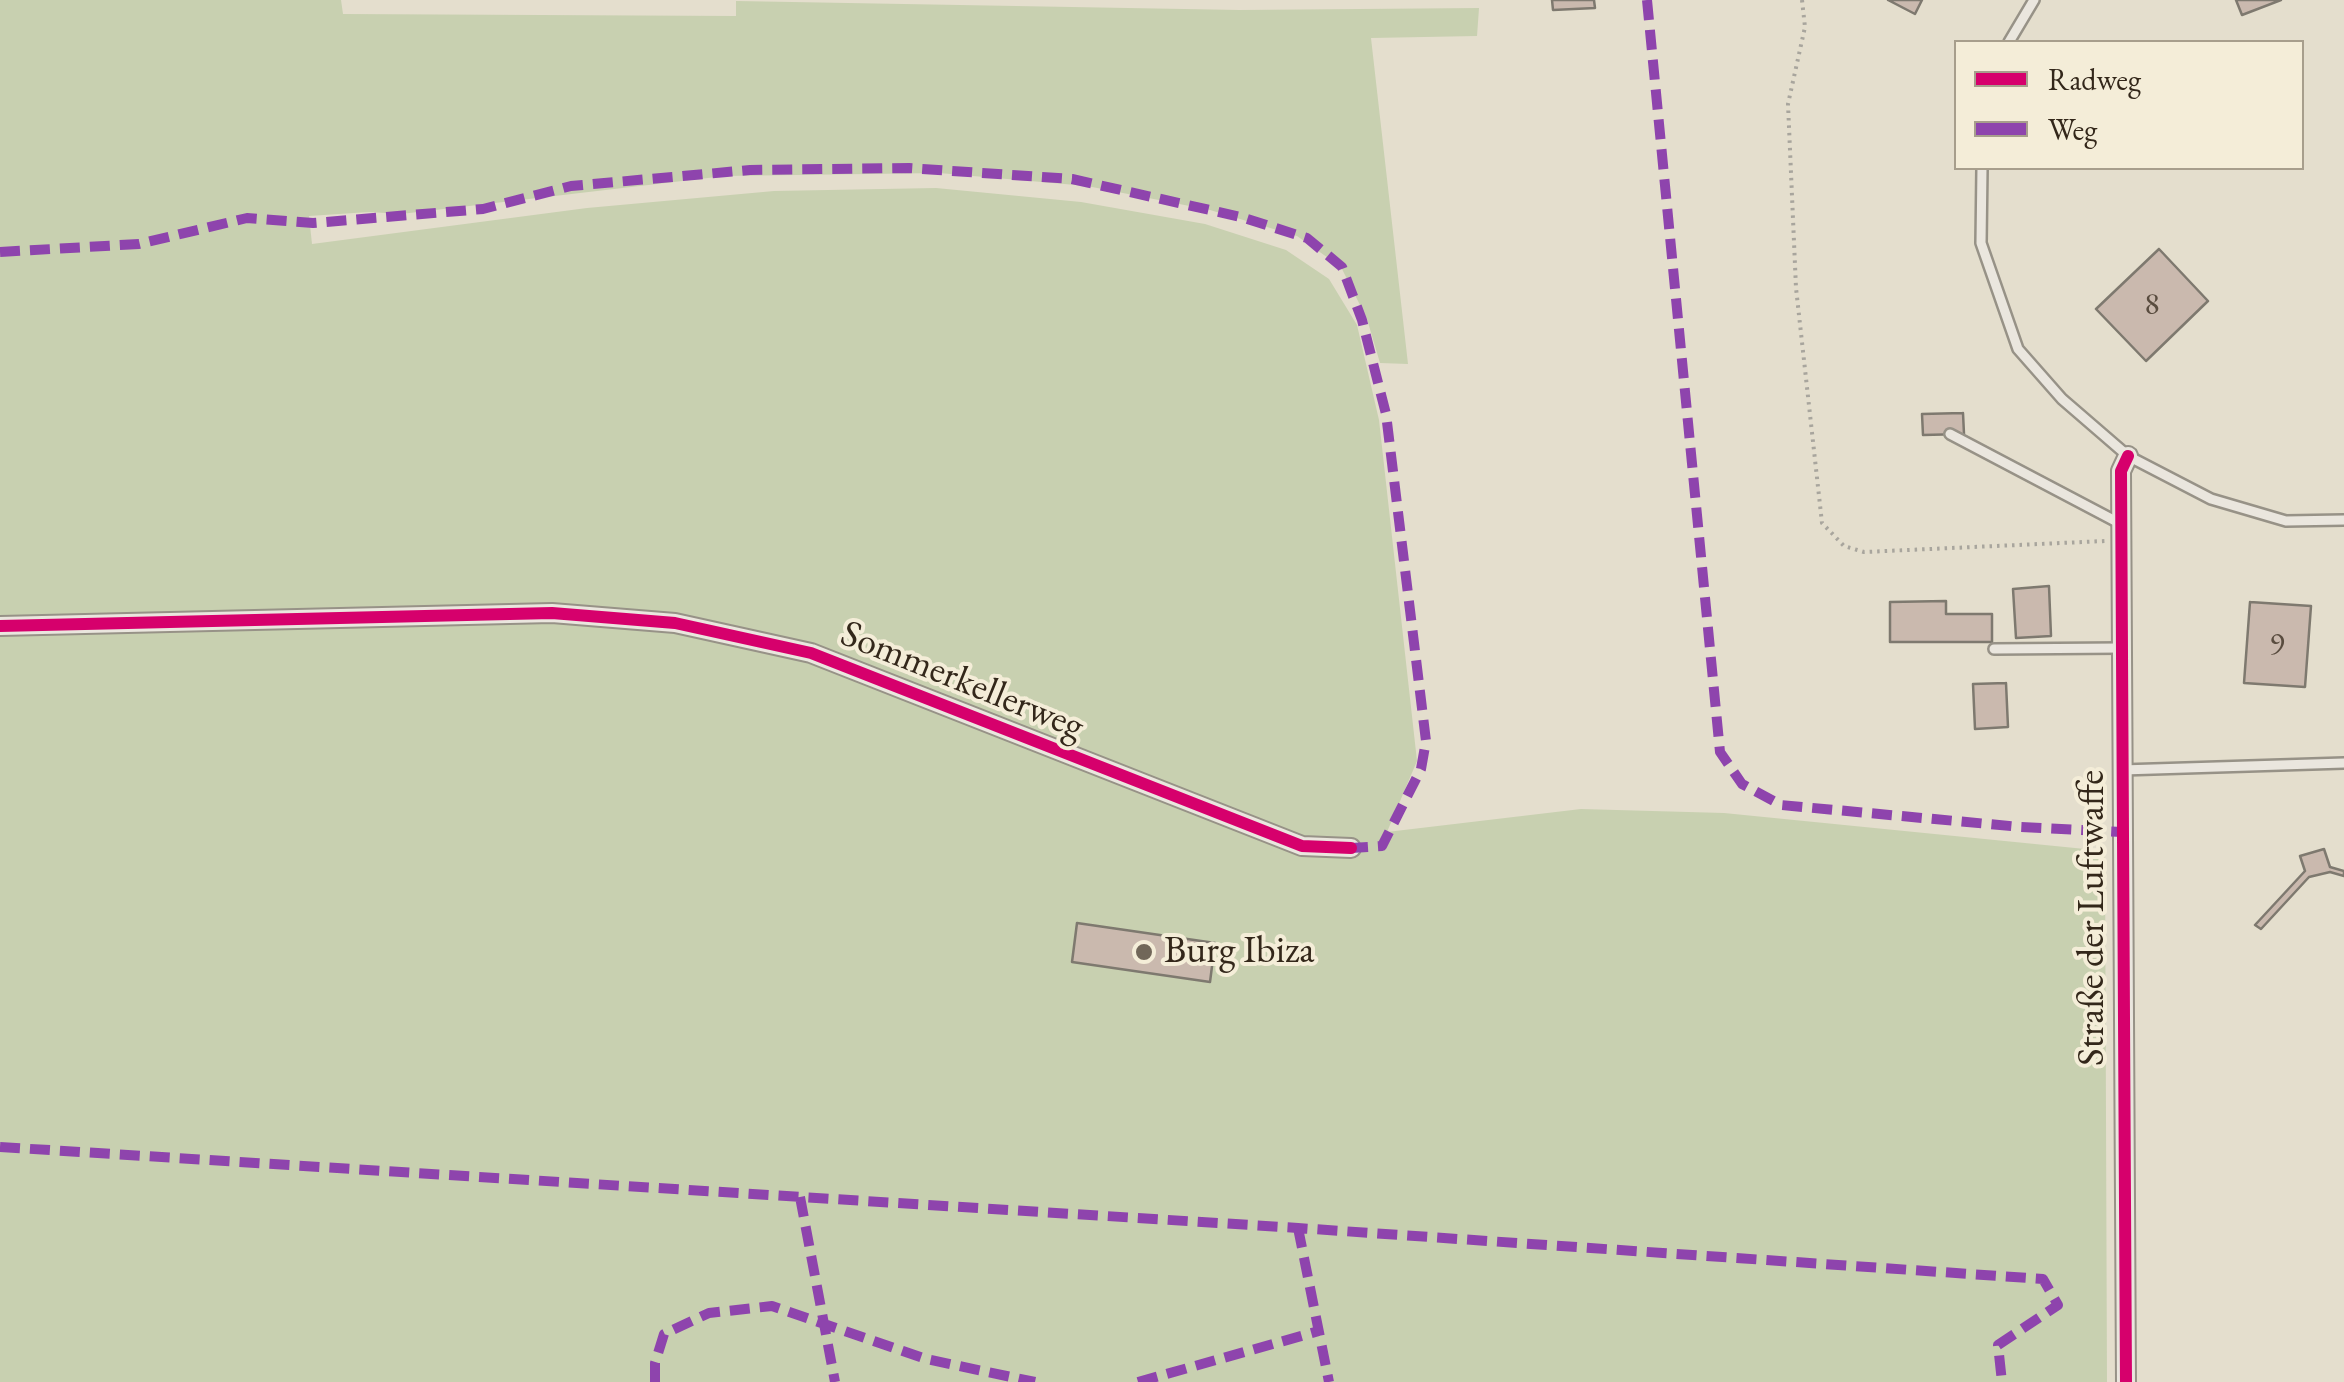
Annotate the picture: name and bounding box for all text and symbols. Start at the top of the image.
legend [1954,40,2304,170]
text: Radweg [2048,60,2141,99]
text: Weg [2048,110,2097,149]
house number: 8 [2144,286,2160,324]
street label: Sommerkellerweg [834,612,1090,750]
house number: 9 [2269,626,2285,664]
street label: Straße der Luftwaffe [2070,770,2116,1066]
place label: Burg Ibiza [1164,929,1314,975]
marker: Burg Ibiza [1133,941,1155,963]

